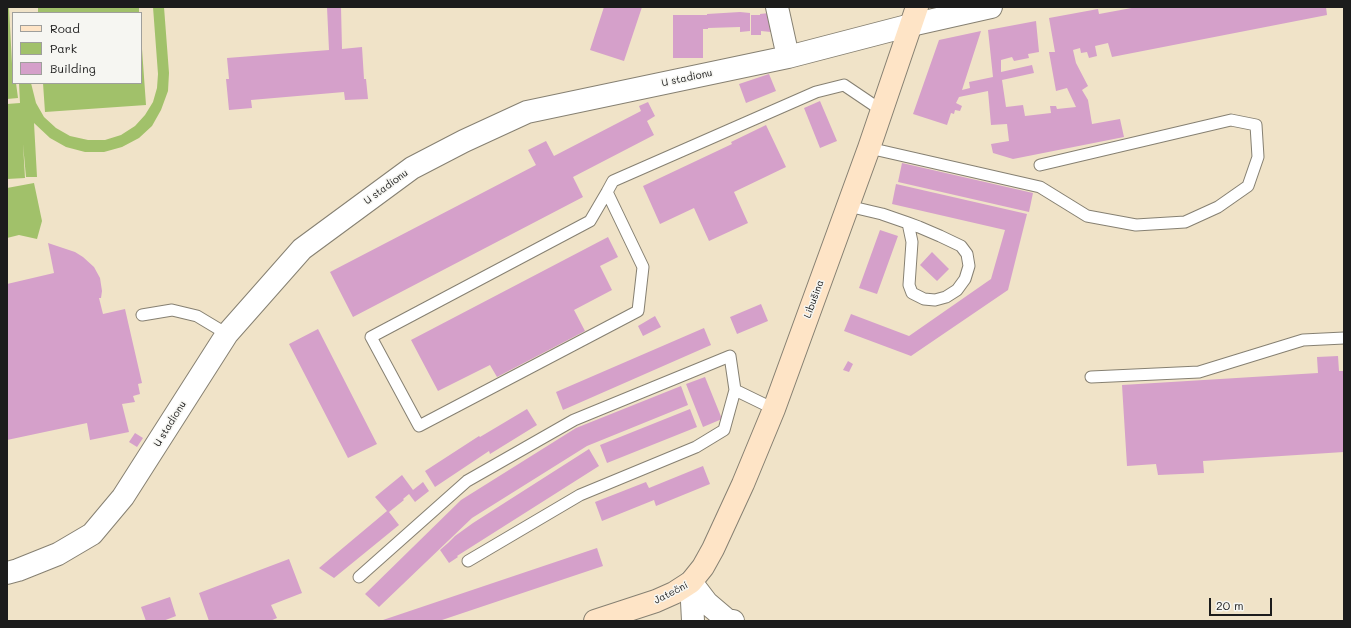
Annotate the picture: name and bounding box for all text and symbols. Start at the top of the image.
legend [12,12,142,84]
text: Road [50,20,80,36]
text: Park [50,40,77,56]
text: Building [50,60,96,76]
street label: U stadionu [660,67,714,89]
street label: U stadionu [362,167,410,207]
street label: Libušina [802,278,826,320]
street label: U stadionu [151,399,189,449]
street label: Jateční [652,579,690,607]
scale bar [1211,590,1274,616]
text: 20 m [1216,597,1244,613]

